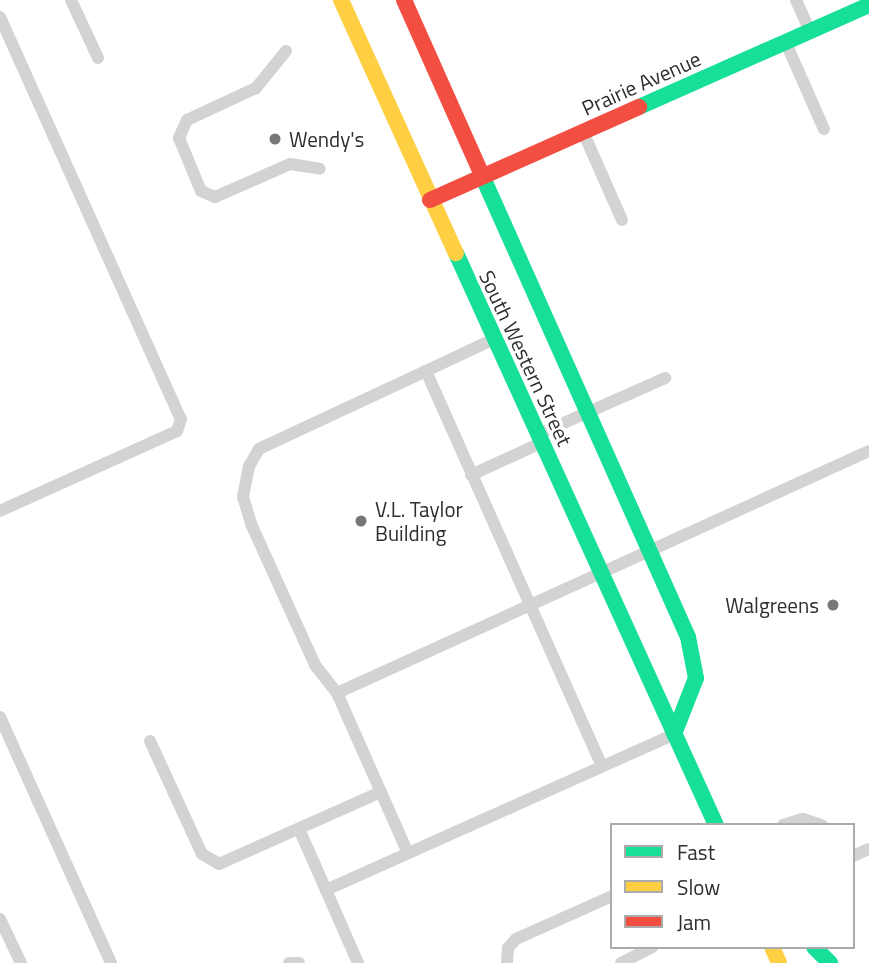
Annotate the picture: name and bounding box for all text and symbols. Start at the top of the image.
street label: Prairie Avenue [578,46,704,120]
place label: Wendy's [289,126,364,152]
marker: Wendy's [267,131,283,147]
street label: South Western Street [474,266,578,450]
place label: V.L. Taylor Building [375,496,463,546]
marker: V.L. Taylor Building [353,513,369,529]
place label: Walgreens [725,592,819,618]
marker: Walgreens [825,597,841,613]
legend [610,823,855,949]
text: Fast [677,836,715,868]
text: Slow [677,871,720,903]
text: Jam [677,906,711,938]

